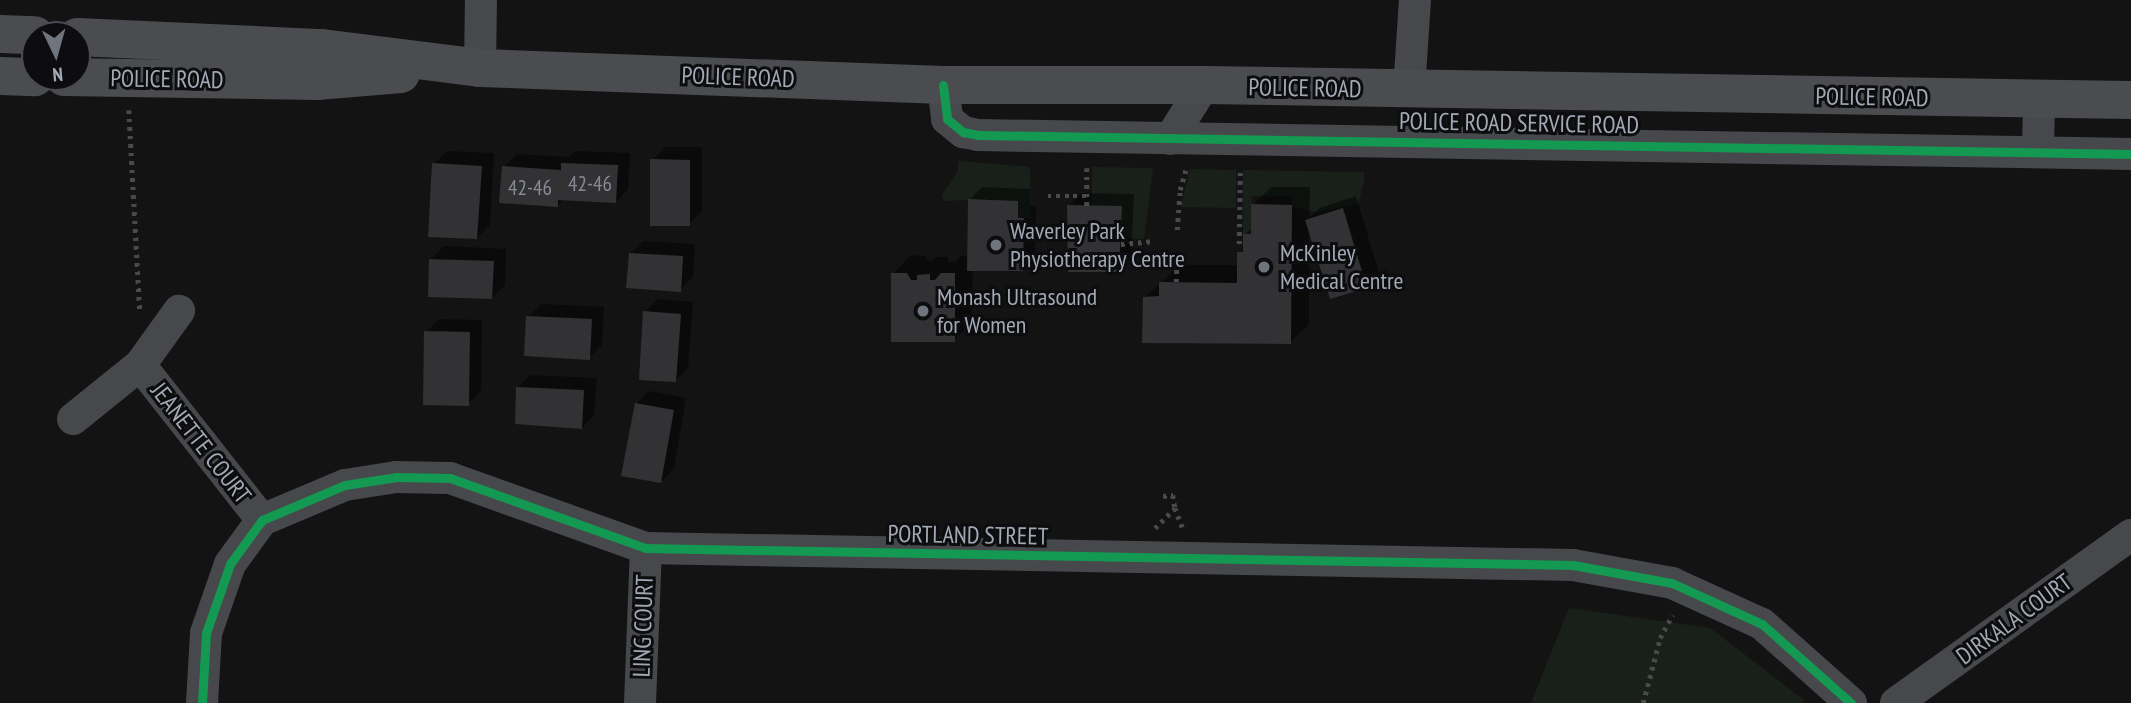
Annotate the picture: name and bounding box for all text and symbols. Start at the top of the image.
north arrow [21,21,91,91]
street label: POLICE ROAD [681,61,795,93]
text: N [52,63,64,87]
street label: POLICE ROAD [110,64,224,94]
street label: POLICE ROAD [1248,73,1362,103]
street label: POLICE ROAD [1815,82,1929,112]
street label: POLICE ROAD SERVICE ROAD [1399,107,1639,139]
house number: 42-46 [568,171,612,197]
house number: 42-46 [508,175,552,201]
place label: Waverley Park Physiotherapy Centre [1010,217,1186,273]
marker: Waverley Park Physiotherapy Centre [988,237,1004,253]
place label: McKinley Medical Centre [1280,239,1403,295]
marker: McKinley Medical Centre [1254,257,1274,277]
place label: Monash Ultrasound for Women [937,283,1097,339]
marker: Monash Ultrasound for Women [915,303,931,319]
street label: JEANETTE COURT [145,377,257,509]
street label: PORTLAND STREET [887,519,1049,551]
street label: DIRKALA COURT [1950,567,2078,671]
street label: LING COURT [627,574,659,678]

